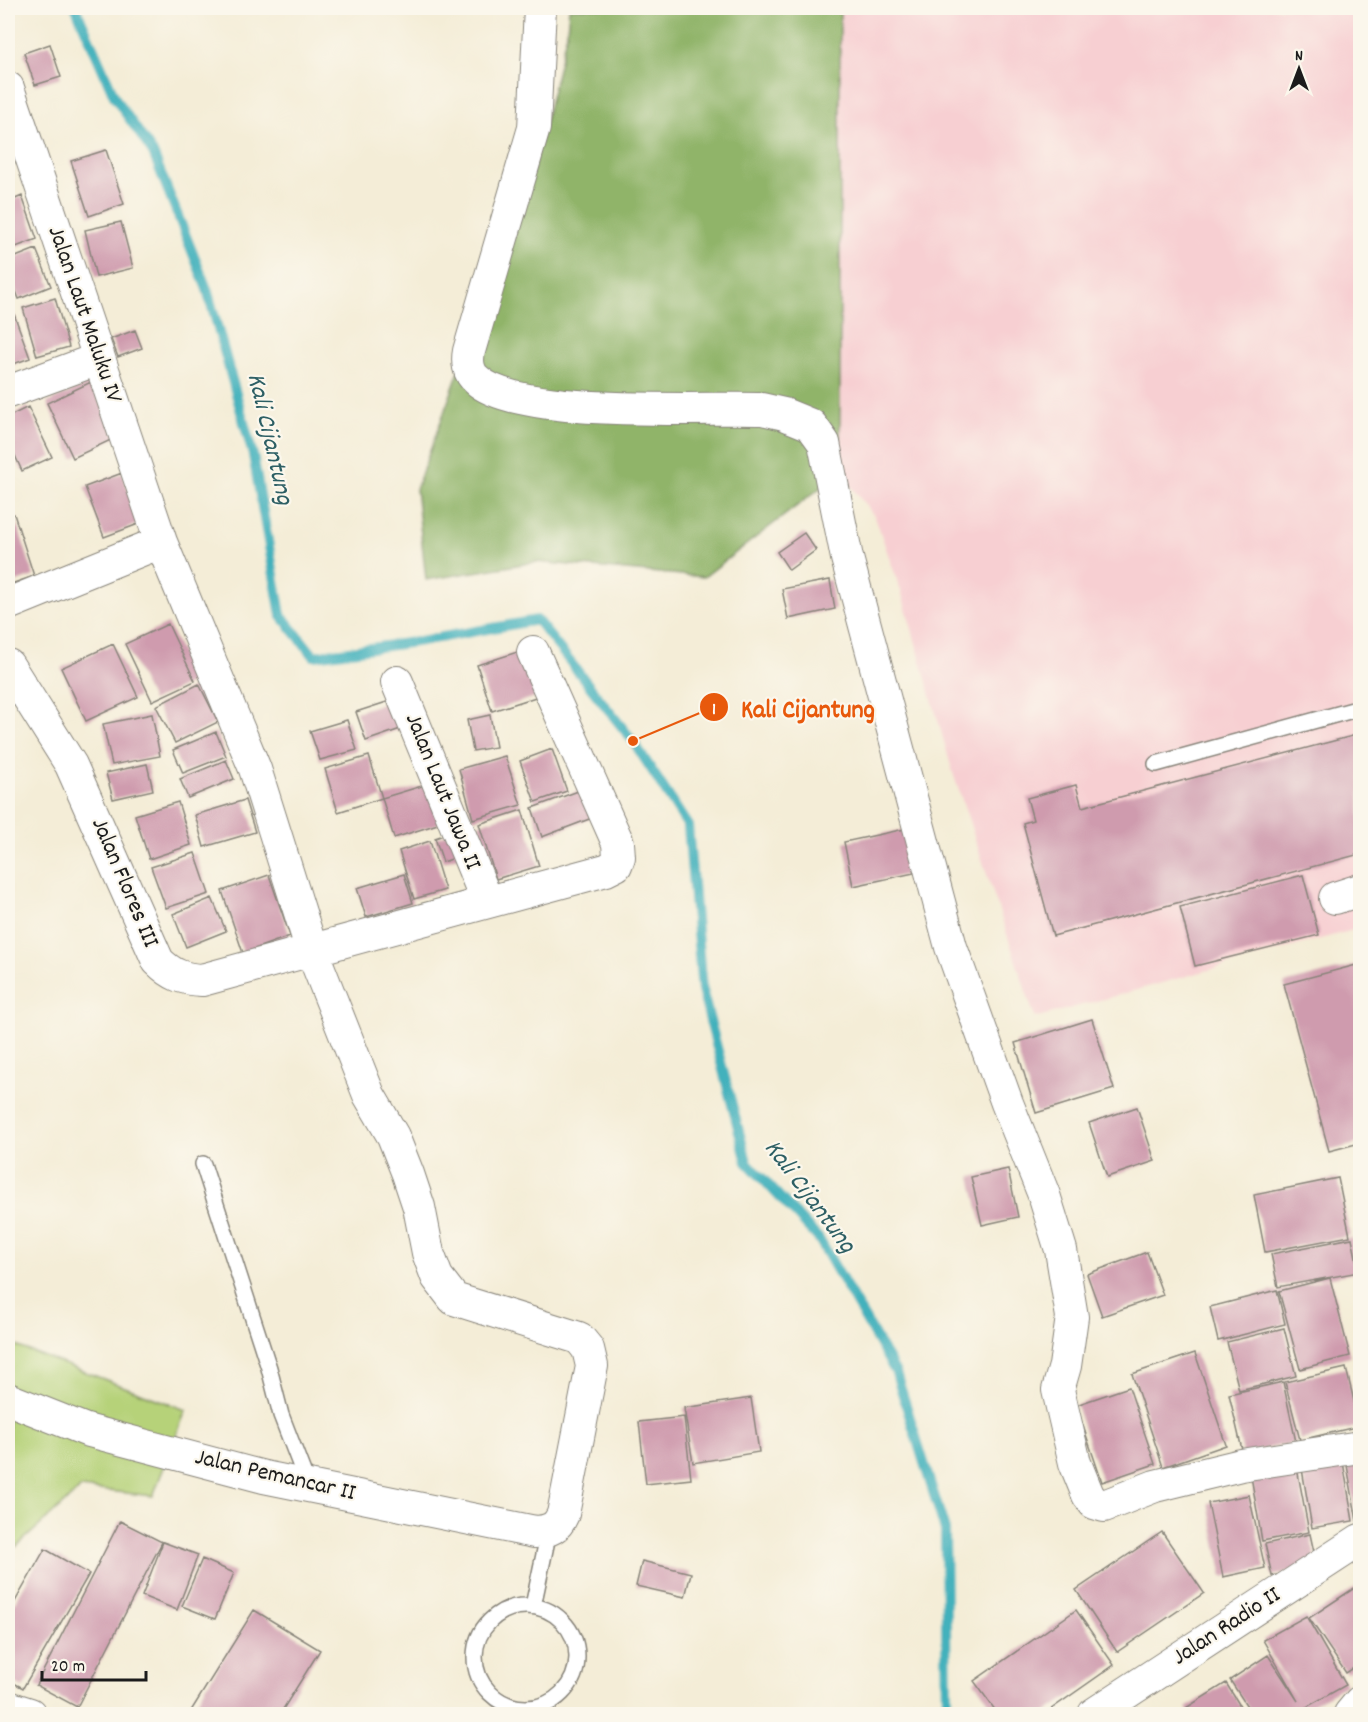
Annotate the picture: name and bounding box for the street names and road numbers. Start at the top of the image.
street label: Jalan Laut Maluku IV [38,222,130,409]
street label: Jalan Laut Jawa II [395,708,489,876]
street label: Jalan Flores III [81,813,167,954]
street label: Jalan Pemancar II [191,1441,359,1511]
street label: Jalan Radio II [1166,1579,1288,1675]

